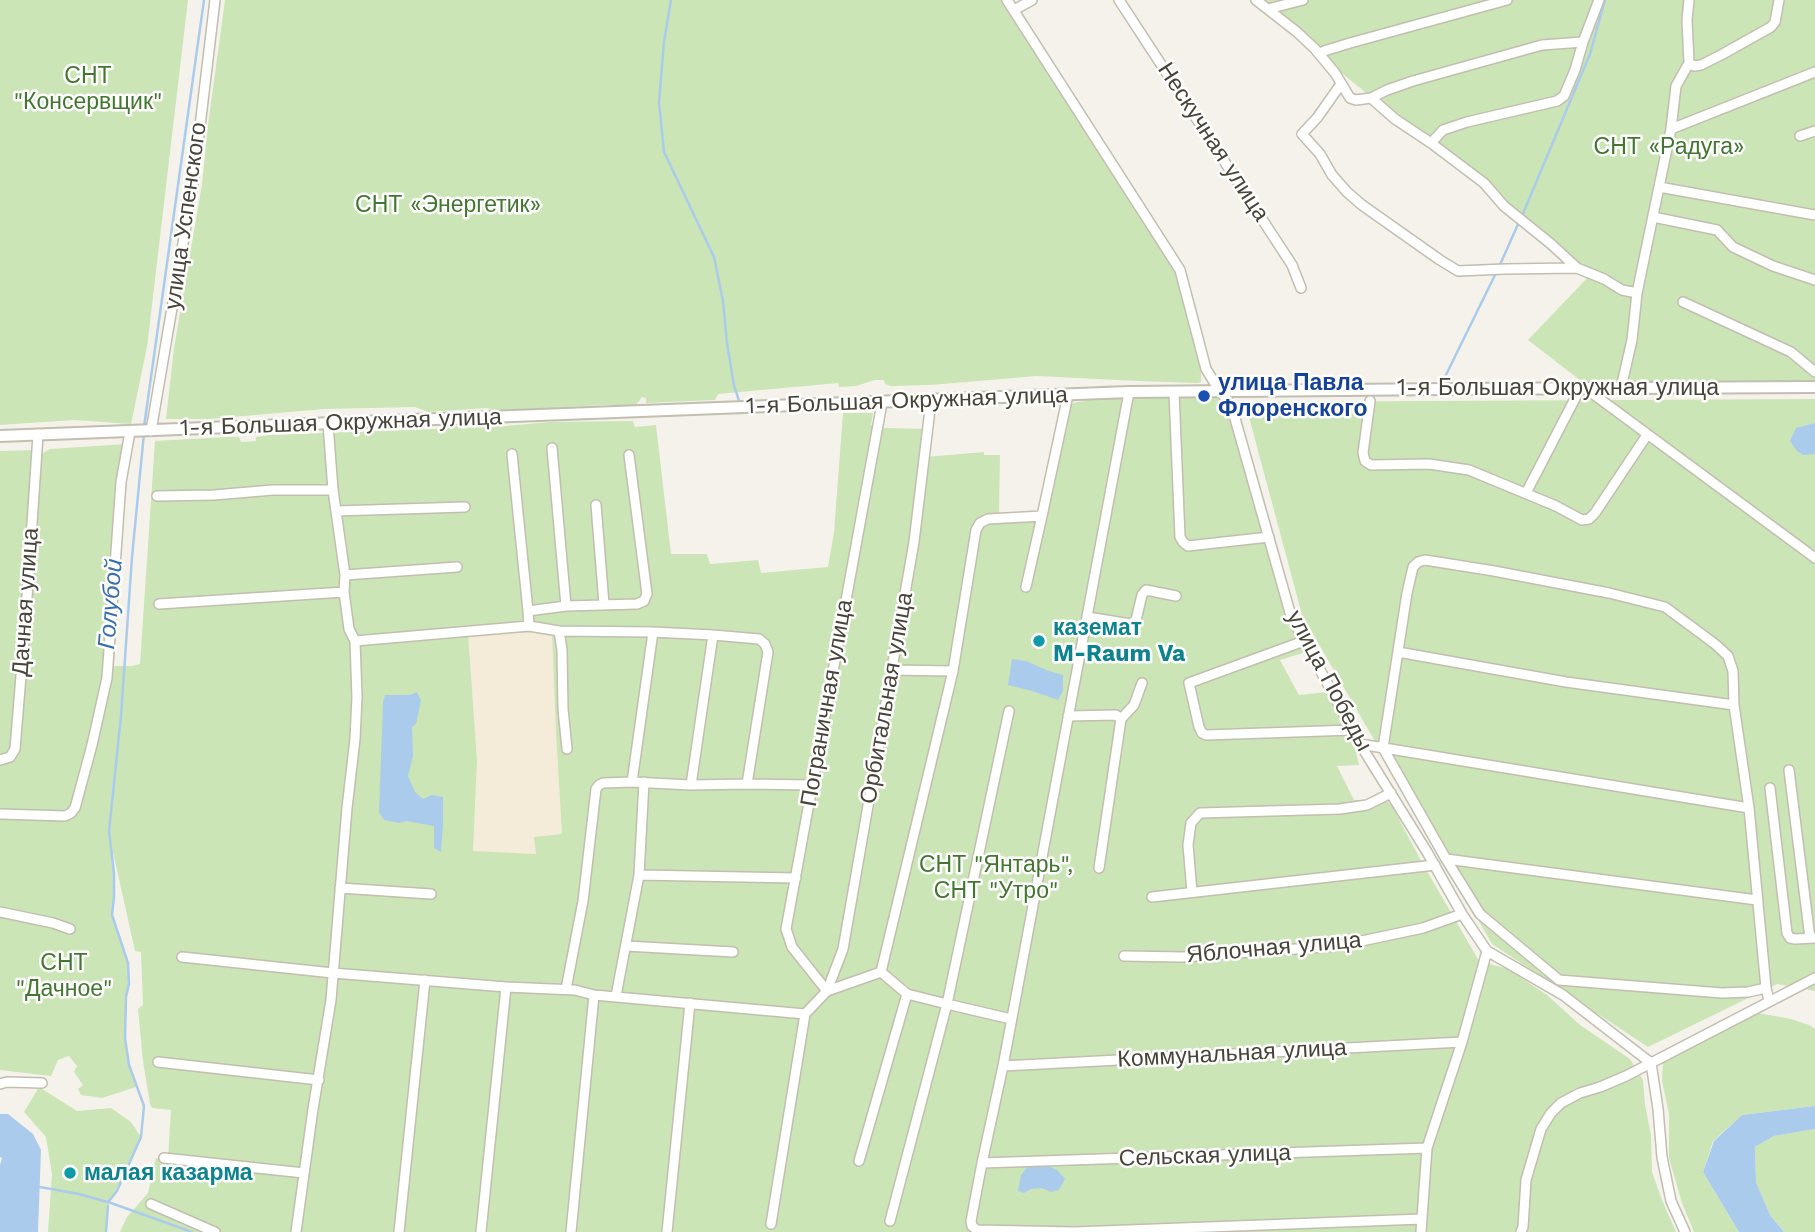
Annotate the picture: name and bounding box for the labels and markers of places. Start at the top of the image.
place label: улица Павла Флоренского [1218,369,1368,423]
marker: улица Павла Флоренского [1196,388,1212,404]
place label: каземат M-Raum Va [1053,614,1185,668]
marker: каземат M-Raum Va [1031,633,1047,649]
place label: малая казарма [84,1159,253,1187]
marker: малая казарма [62,1165,78,1181]

